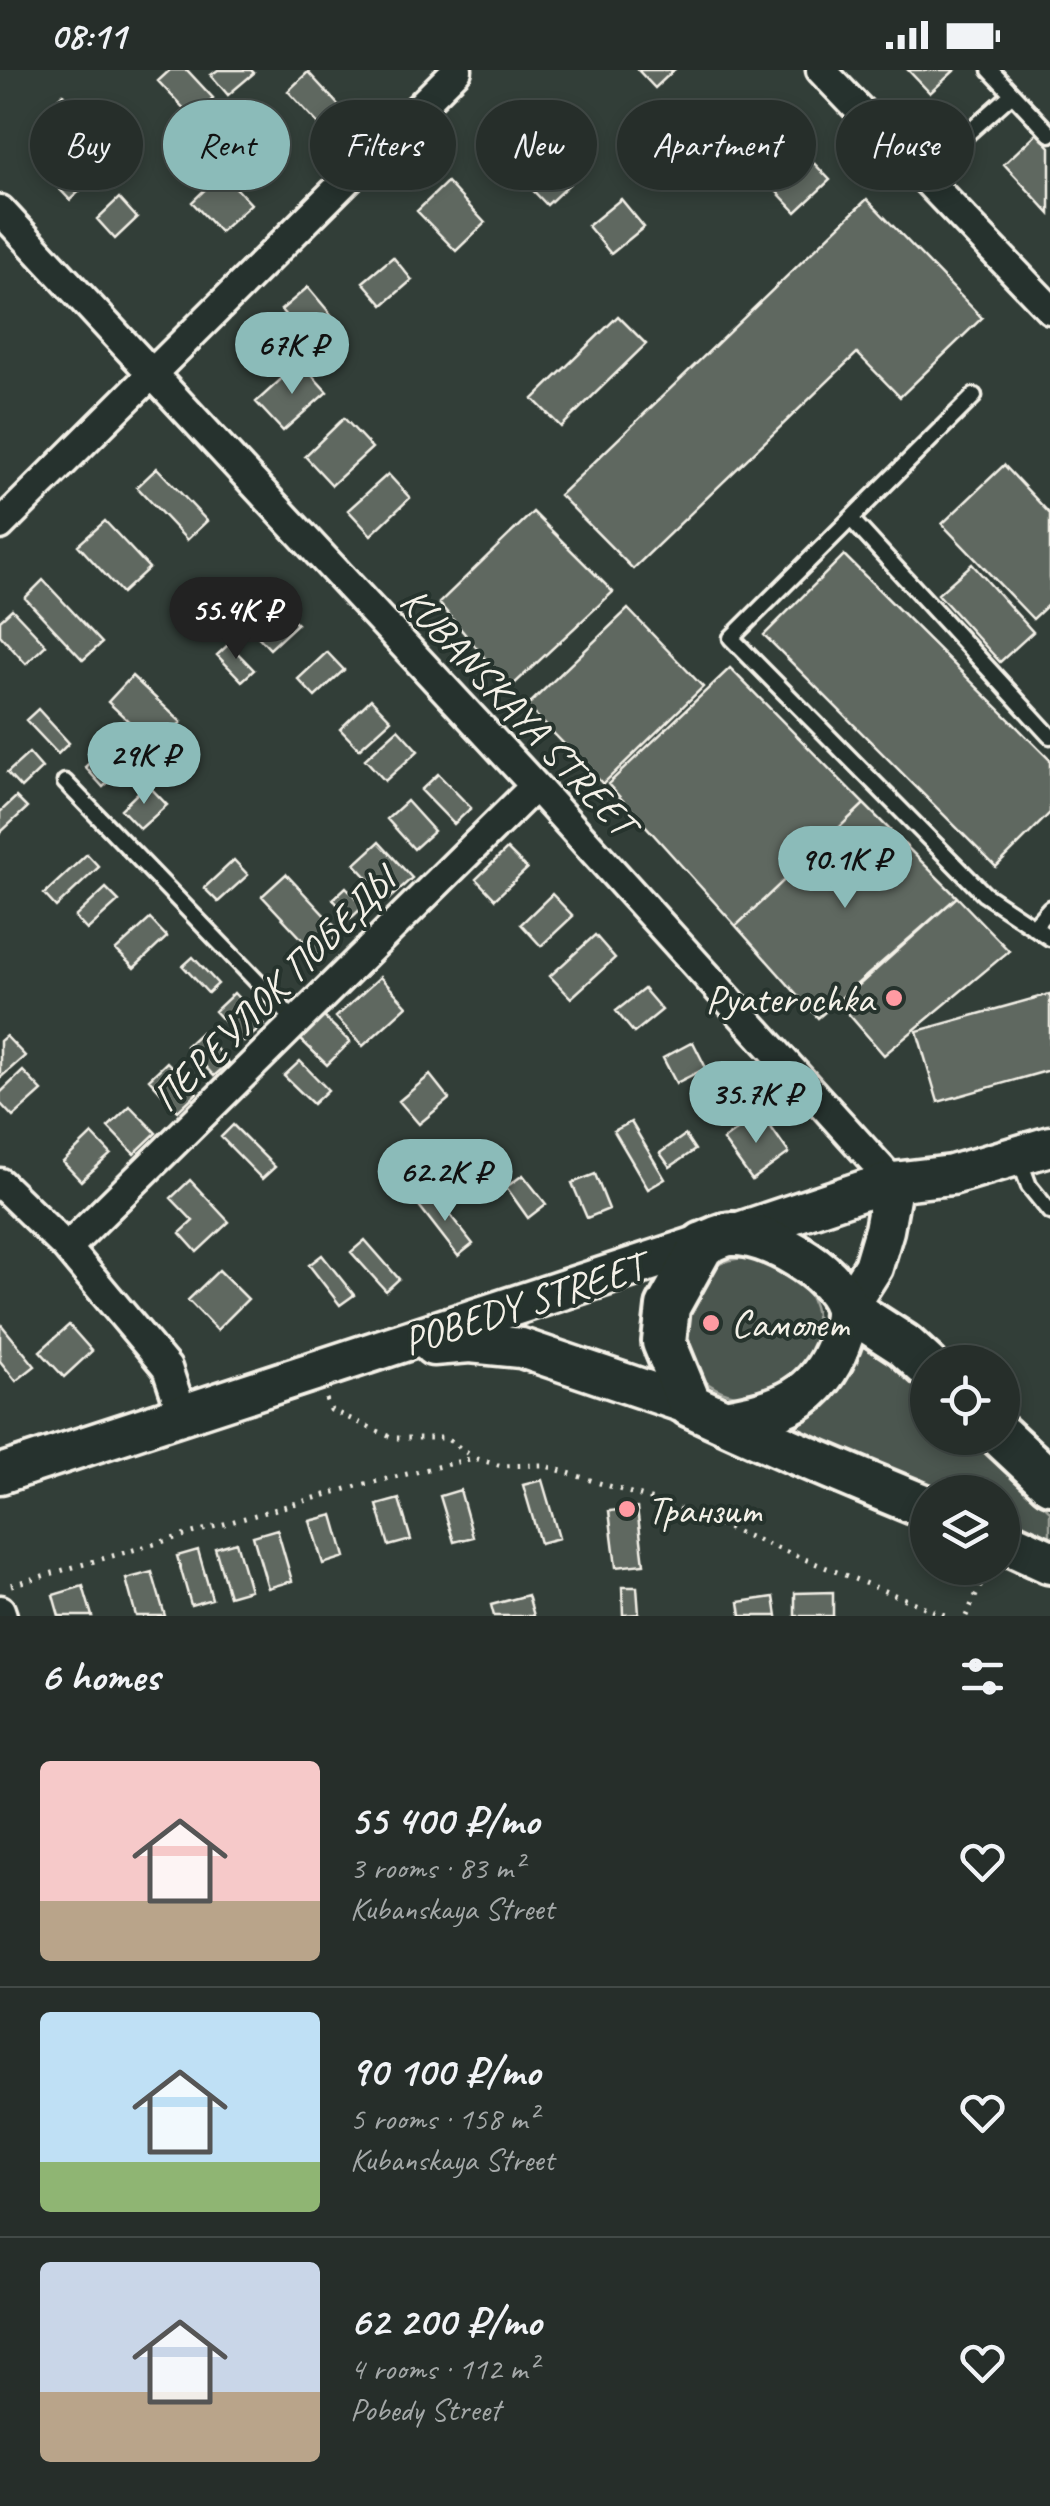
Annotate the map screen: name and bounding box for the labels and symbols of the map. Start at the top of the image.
pin: 67K ₽ [222,312,362,397]
pin: 55.4K ₽ [144,577,328,662]
street label: KUBANSKAYA STREET [390,577,652,852]
pin: 29K ₽ [74,722,214,807]
pin: 90.1K ₽ [753,826,937,911]
street label: ПЕРЕУЛОК ПОБЕДЫ [141,853,411,1122]
place label: Pyaterochka [706,974,877,1024]
marker: Pyaterochka [883,987,905,1009]
pin: 35.7K ₽ [664,1061,848,1146]
pin: 62.2K ₽ [353,1139,537,1224]
street label: POBEDY STREET [397,1239,659,1366]
place label: Самолет [731,1299,851,1349]
marker: Самолет [700,1312,722,1334]
place label: Транзит [647,1485,763,1535]
marker: Транзит [616,1498,638,1520]

